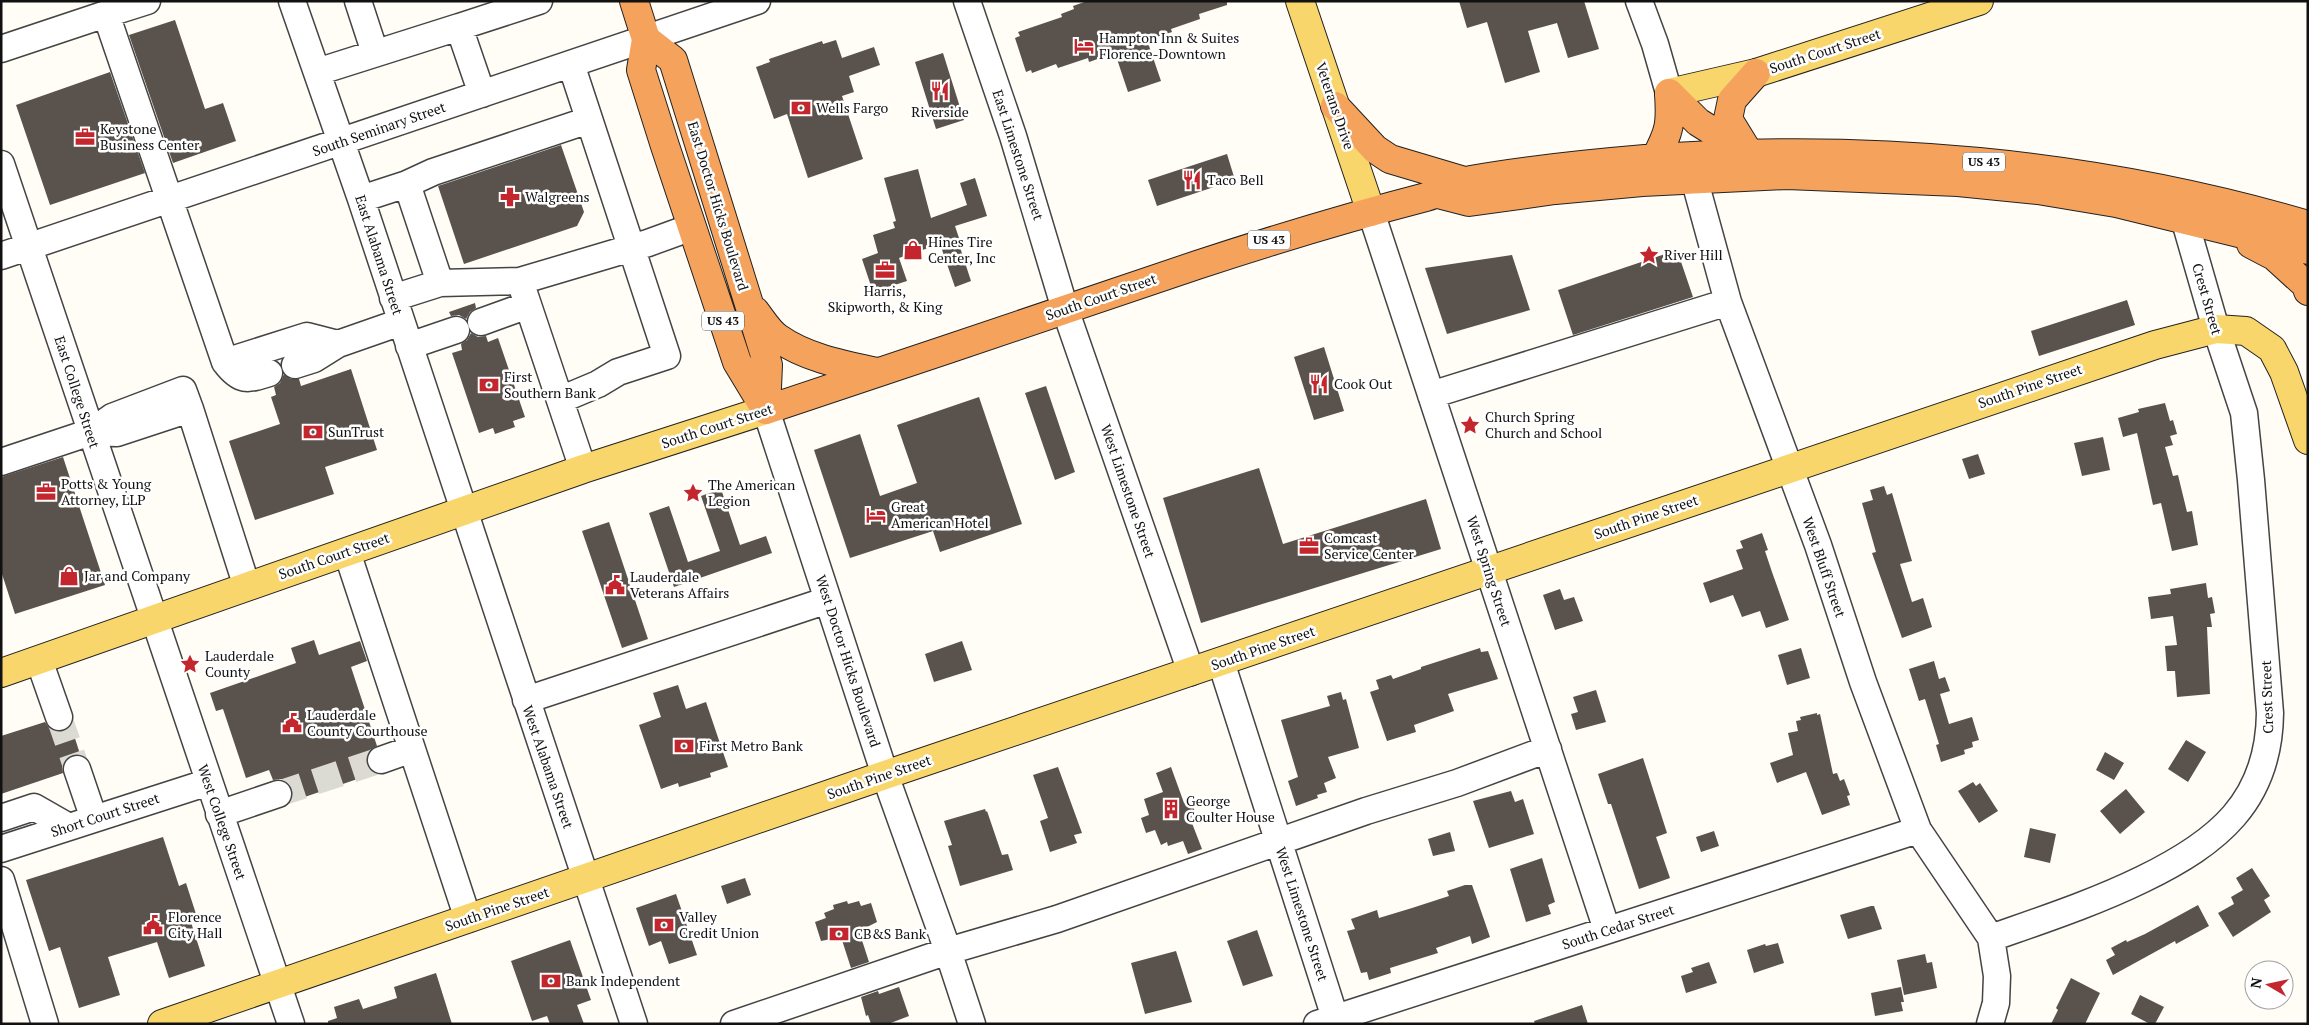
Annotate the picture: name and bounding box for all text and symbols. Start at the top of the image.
street label: South Court Street [1767,23,1884,77]
place label: Hampton Inn & Suites Florence-Downtown [1099,28,1239,63]
hotel icon: Hampton Inn & Suites Florence-Downtown [1073,35,1095,57]
street label: Veterans Drive [1312,60,1359,152]
restaurant icon: Riverside [929,80,951,102]
street label: East Limestone Street [988,87,1049,223]
street label: South Seminary Street [310,97,449,160]
bank icon: Wells Fargo [790,97,812,119]
place label: Wells Fargo [816,98,889,117]
place label: Riverside [911,102,969,121]
place label: Keystone Business Center [100,119,200,154]
street label: East Doctor Hicks Boulevard [684,119,753,293]
office icon: Keystone Business Center [74,126,96,148]
road number: US 43 [1963,152,2005,172]
restaurant icon: Taco Bell [1181,169,1203,191]
place label: Taco Bell [1207,170,1264,189]
pharmacy icon: Walgreens [499,186,521,208]
place label: Walgreens [525,187,590,206]
street label: East Alabama Street [351,192,408,318]
road number: US 43 [1248,230,1290,250]
place label: Hines Tire Center, Inc [928,232,996,267]
shop icon: Hines Tire Center, Inc [902,239,924,261]
place icon: River Hill [1638,244,1660,266]
place label: River Hill [1664,245,1723,264]
office icon: Harris, Skipworth, & King [874,259,896,281]
street label: Crest Street [2188,261,2227,338]
street label: South Court Street [1043,268,1159,324]
place label: Harris, Skipworth, & King [828,281,943,316]
road number: US 43 [702,312,744,331]
street label: East College Street [50,333,105,451]
street label: South Pine Street [1975,359,2085,412]
place label: First Southern Bank [504,367,597,402]
restaurant icon: Cook Out [1308,373,1330,395]
bank icon: First Southern Bank [478,374,500,396]
place label: Cook Out [1334,374,1393,393]
street label: South Court Street [659,398,776,452]
place label: Church Spring Church and School [1485,407,1602,442]
place icon: Church Spring Church and School [1459,414,1481,436]
bank icon: SunTrust [302,421,324,443]
place label: SunTrust [328,422,385,441]
street label: West Limestone Street [1097,422,1161,561]
place label: Potts & Young Attorney, LLP [61,474,152,509]
place label: The American Legion [708,475,796,510]
office icon: Potts & Young Attorney, LLP [35,481,57,503]
place icon: The American Legion [682,482,704,504]
street label: South Pine Street [1591,490,1701,543]
place label: Great American Hotel [891,497,989,532]
hotel icon: Great American Hotel [865,504,887,526]
street label: West Spring Street [1463,513,1517,629]
street label: West Bluff Street [1798,514,1851,620]
street label: South Court Street [276,527,392,583]
place label: Comcast Service Center [1324,528,1414,563]
office icon: Comcast Service Center [1298,535,1320,557]
shop icon: Jar and Company [58,565,80,587]
place label: Jar and Company [84,566,191,585]
place label: Lauderdale Veterans Affairs [630,567,729,602]
street label: West Doctor Hicks Boulevard [812,572,885,750]
public building icon: Lauderdale Veterans Affairs [604,574,626,596]
street label: South Pine Street [1208,621,1318,674]
place label: Lauderdale County [205,646,274,681]
place icon: Lauderdale County [179,653,201,675]
street label: Crest Street [2256,659,2277,734]
street label: West Alabama Street [518,703,579,832]
place label: Lauderdale County Courthouse [307,705,428,740]
public building icon: Lauderdale County Courthouse [281,712,303,734]
bank icon: First Metro Bank [673,735,695,757]
place label: First Metro Bank [699,736,804,755]
street label: South Pine Street [824,750,934,803]
street label: West College Street [194,762,251,883]
street label: Short Court Street [48,788,162,841]
place label: George Coulter House [1186,791,1275,826]
building icon: George Coulter House [1160,798,1182,820]
street label: West Limestone Street [1272,844,1333,984]
street label: South Pine Street [442,882,552,935]
street label: South Cedar Street [1559,899,1677,954]
place label: Florence City Hall [168,907,223,942]
place label: Valley Credit Union [679,907,760,942]
public building icon: Florence City Hall [142,914,164,936]
bank icon: Valley Credit Union [653,914,675,936]
bank icon: CB&S Bank [828,923,850,945]
place label: CB&S Bank [854,924,927,943]
north arrow [2244,960,2294,1010]
bank icon: Bank Independent [540,970,562,992]
place label: Bank Independent [566,971,681,990]
text: N [2245,976,2266,990]

